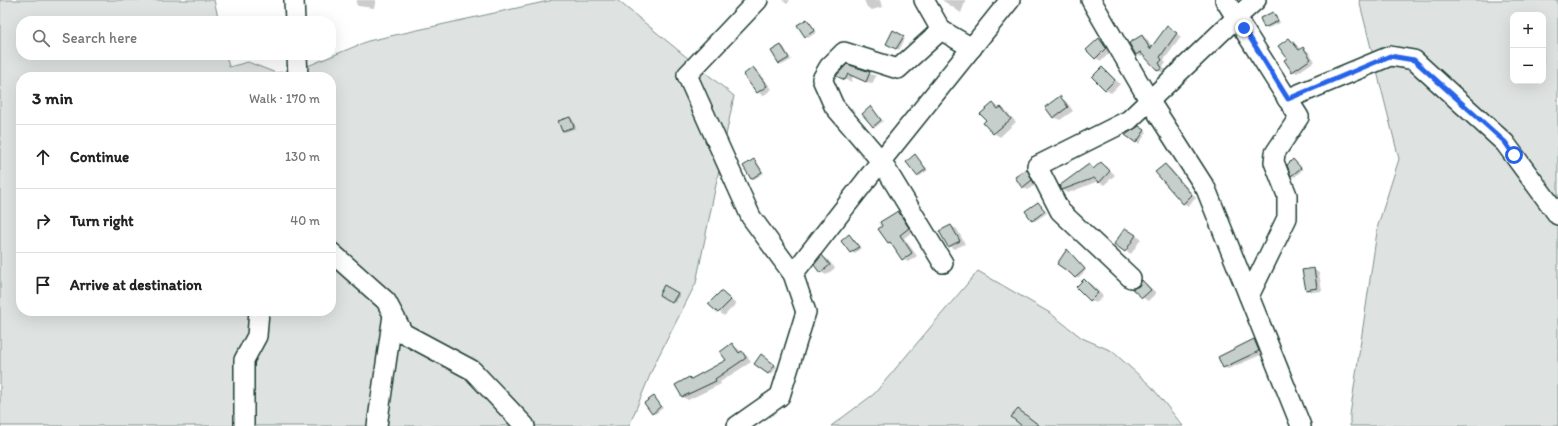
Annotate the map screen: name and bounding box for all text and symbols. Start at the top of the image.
map controls [1510,12,1546,84]
button: + [1510,12,1546,48]
search box [16,16,336,60]
route end [1235,19,1253,37]
icon: search [30,27,52,49]
text: Search here [62,29,137,47]
button: − [1510,48,1546,84]
text: 3 min [32,88,73,108]
text: Walk · 170 m [249,91,320,106]
icon: ahead [32,146,54,168]
route start [1505,146,1523,164]
text: Continue [70,148,129,166]
text: 130 m [285,149,320,164]
icon: right [32,210,54,232]
text: Turn right [70,212,134,230]
text: 40 m [290,213,320,228]
icon: arrive [32,274,54,296]
text: Arrive at destination [70,276,202,294]

